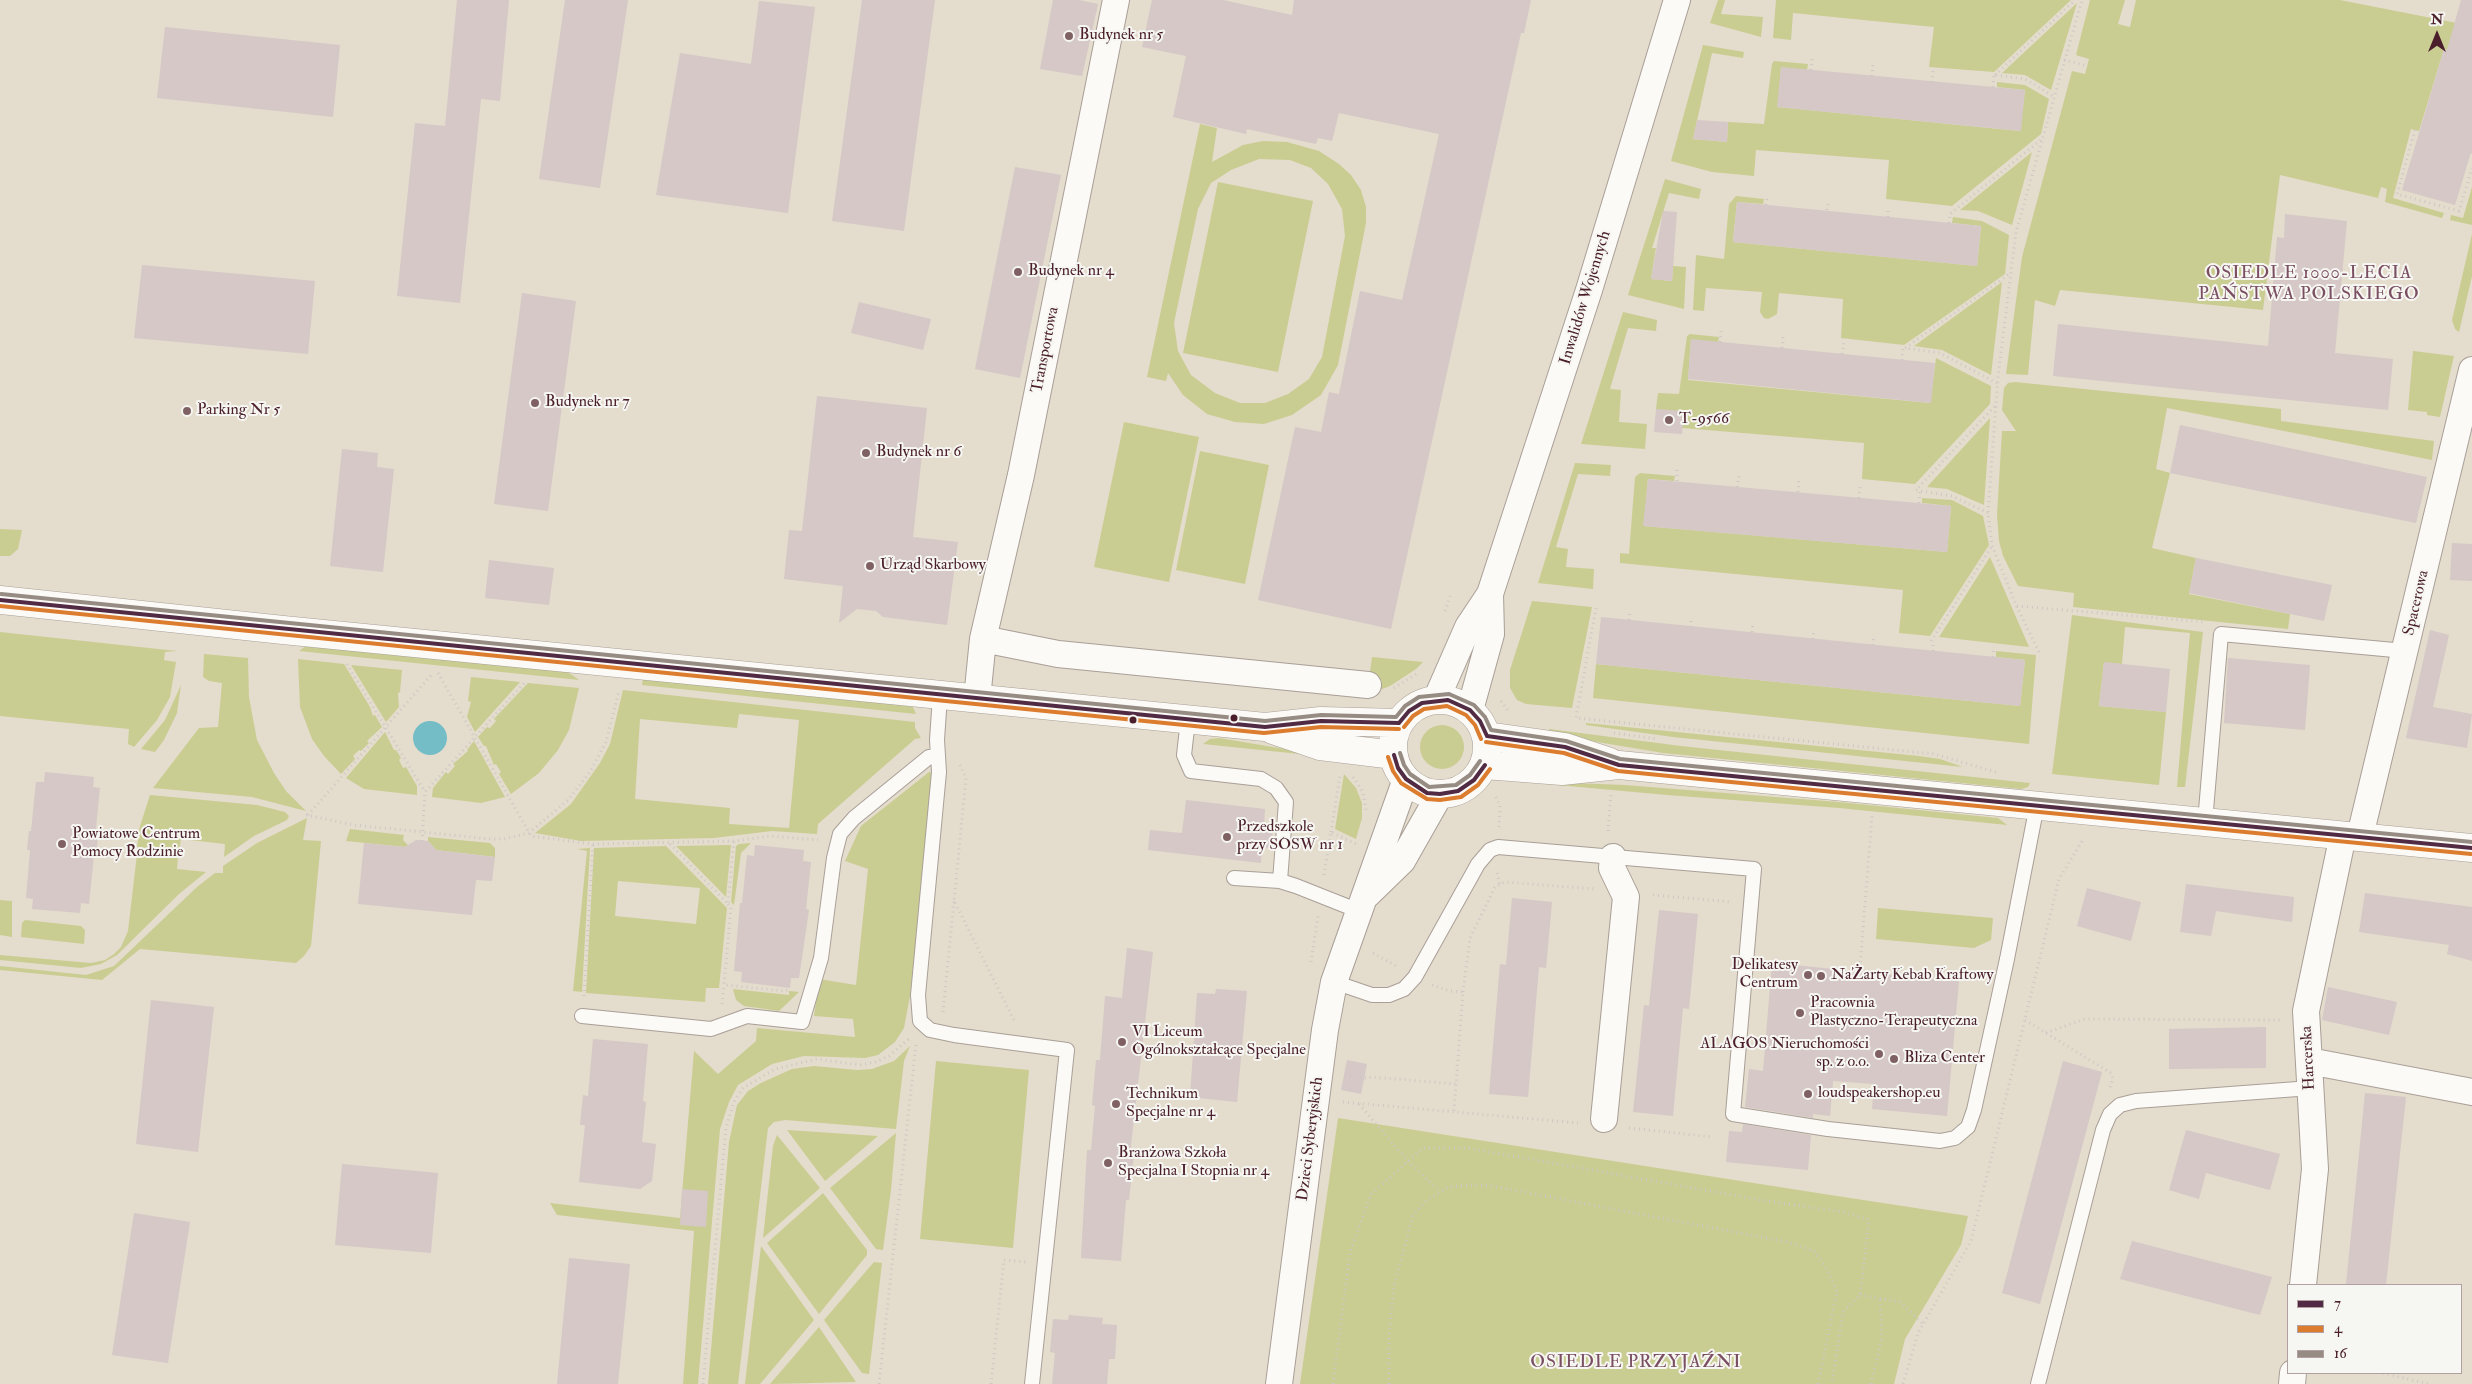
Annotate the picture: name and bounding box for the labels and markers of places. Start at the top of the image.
place label: Budynek nr 5 [1079,26,1163,46]
marker: Budynek nr 5 [1063,30,1075,42]
place label: Budynek nr 4 [1028,262,1114,282]
marker: Budynek nr 4 [1012,266,1024,278]
place label: Budynek nr 7 [545,393,630,413]
marker: Budynek nr 7 [529,397,541,409]
place label: Parking Nr 5 [197,401,280,421]
marker: Parking Nr 5 [181,405,193,417]
place label: T-9566 [1679,410,1729,430]
marker: T-9566 [1663,414,1675,426]
place label: Budynek nr 6 [876,443,961,463]
marker: Budynek nr 6 [860,447,872,459]
place label: Urząd Skarbowy [880,556,986,576]
marker: Urząd Skarbowy [864,560,876,572]
unlabelled marker [1229,713,1239,723]
unlabelled marker [1128,715,1138,725]
place label: Przedszkole przy SOSW nr 1 [1237,818,1343,856]
place label: Powiatowe Centrum Pomocy Rodzinie [72,825,200,863]
marker: Przedszkole przy SOSW nr 1 [1221,831,1233,843]
marker: Powiatowe Centrum Pomocy Rodzinie [56,838,68,850]
place label: Delikatesy Centrum [1731,956,1798,994]
place label: NaŻarty Kebab Kraftowy [1831,966,1994,986]
marker: Delikatesy Centrum [1802,969,1814,981]
marker: NaŻarty Kebab Kraftowy [1815,970,1827,982]
place label: Pracownia Plastyczno-Terapeutyczna [1810,994,1978,1032]
marker: Pracownia Plastyczno-Terapeutyczna [1794,1007,1806,1019]
place label: VI Liceum Ogólnokształcące Specjalne [1132,1023,1306,1061]
place label: ALAGOS Nieruchomości sp. z o.o. [1700,1035,1869,1073]
marker: VI Liceum Ogólnokształcące Specjalne [1116,1036,1128,1048]
marker: ALAGOS Nieruchomości sp. z o.o. [1873,1048,1885,1060]
place label: Bliza Center [1904,1049,1985,1069]
marker: Bliza Center [1888,1053,1900,1065]
place label: loudspeakershop.eu [1818,1084,1940,1104]
place label: Technikum Specjalne nr 4 [1126,1085,1215,1123]
marker: loudspeakershop.eu [1802,1088,1814,1100]
marker: Technikum Specjalne nr 4 [1110,1098,1122,1110]
place label: Branżowa Szkoła Specjalna I Stopnia nr 4 [1118,1144,1269,1182]
marker: Branżowa Szkoła Specjalna I Stopnia nr 4 [1102,1157,1114,1169]

